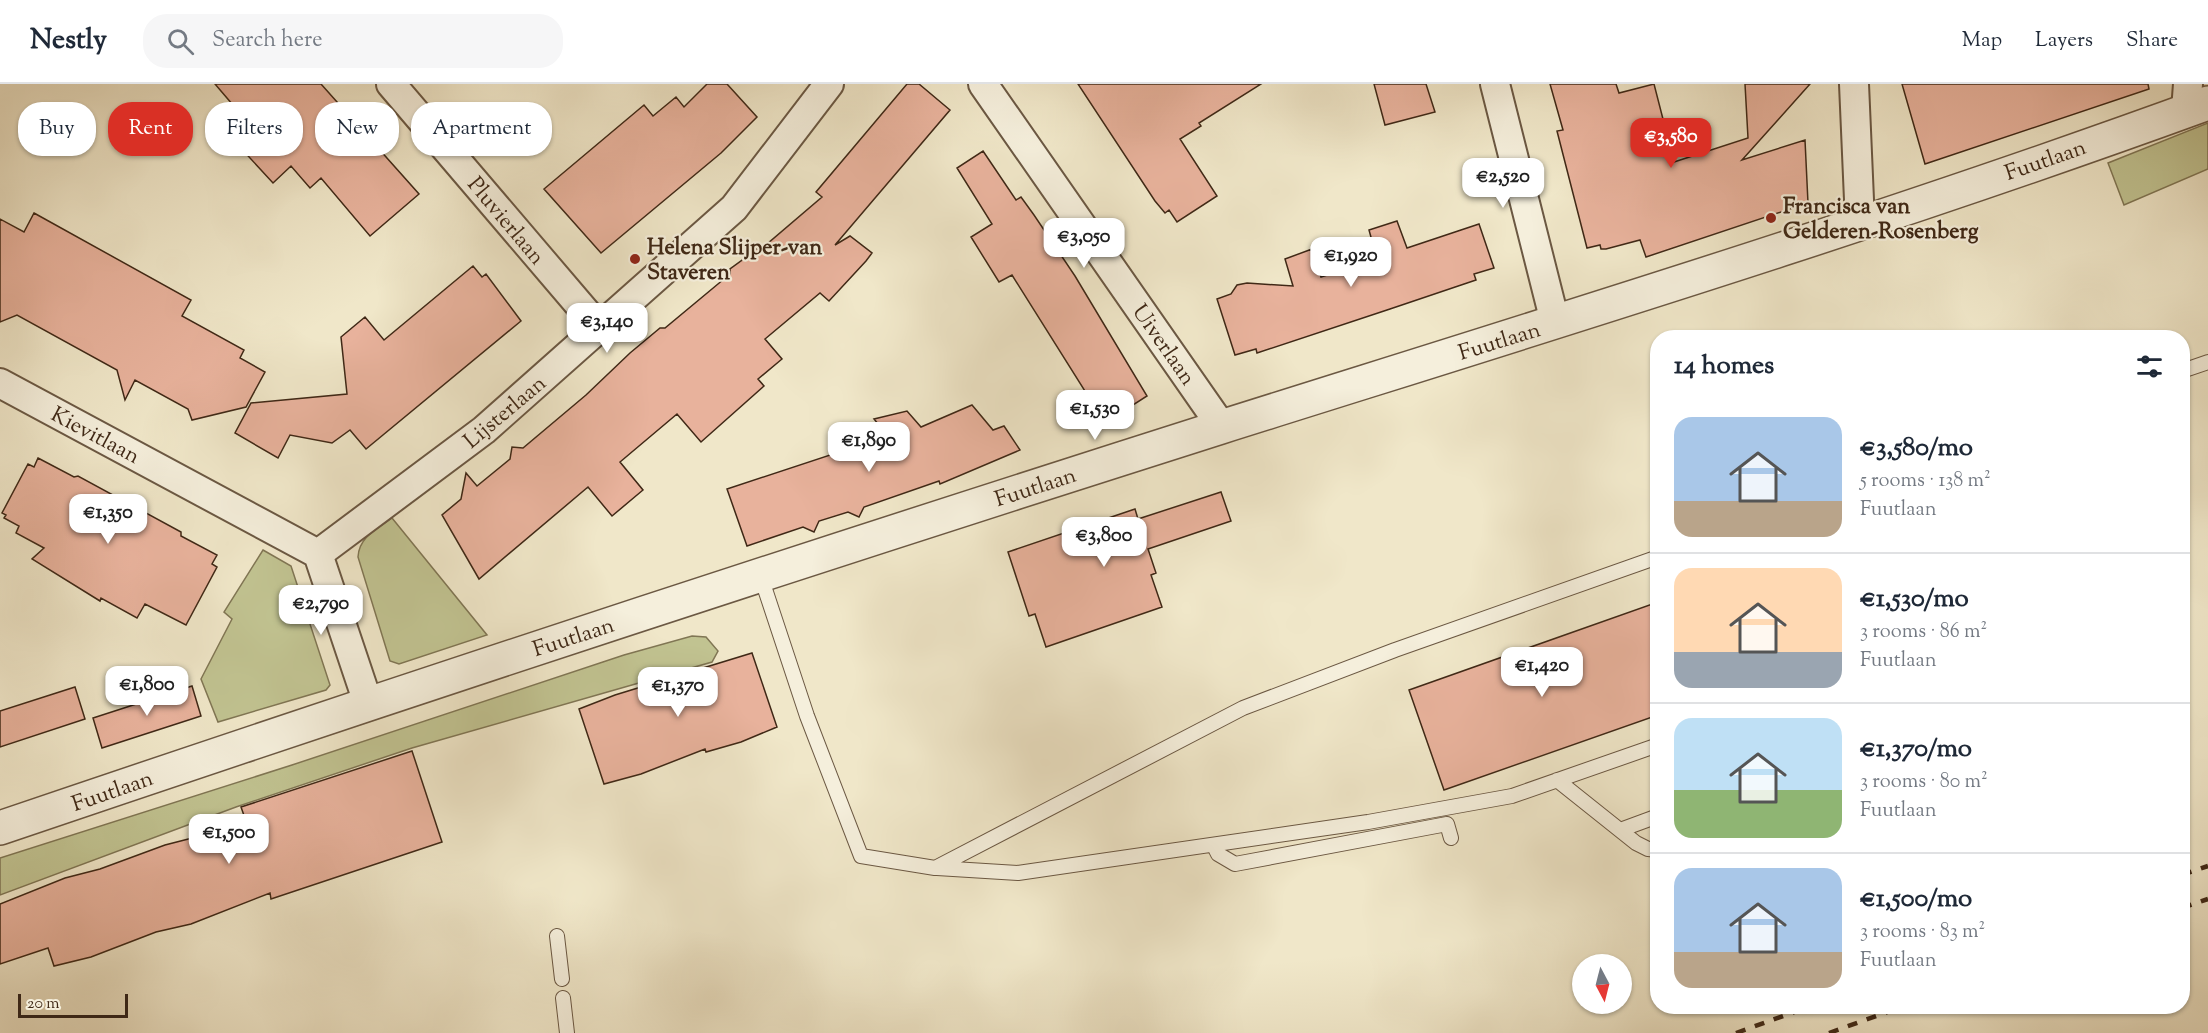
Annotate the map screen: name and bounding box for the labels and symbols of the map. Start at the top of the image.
pin: €3,580 [1622,118,1720,169]
street label: Fuutlaan [2001,133,2091,191]
pin: €2,520 [1454,158,1552,209]
street label: Pluvierlaan [458,171,551,273]
place label: Francisca van Gelderen-Rosenberg [1783,192,1979,249]
marker: Francisca van Gelderen-Rosenberg [1764,211,1778,225]
pin: €3,050 [1035,218,1133,269]
place label: Helena Slijper-van Staveren [647,233,822,290]
pin: €1,920 [1302,237,1400,288]
marker: Helena Slijper-van Staveren [628,252,642,266]
street label: Uiverlaan [1123,299,1202,393]
pin: €3,140 [558,303,656,354]
street label: Fuutlaan [1455,315,1545,370]
street label: Lijsterlaan [458,369,554,458]
pin: €1,530 [1046,390,1144,441]
street label: Kievitlaan [44,400,145,473]
pin: €1,890 [820,422,918,473]
street label: Fuutlaan [991,461,1081,517]
pin: €1,350 [59,494,157,545]
pin: €3,800 [1055,517,1153,568]
pin: €2,790 [272,585,370,636]
street label: Fuutlaan [529,611,619,667]
pin: €1,420 [1493,647,1591,698]
pin: €1,800 [98,666,196,717]
pin: €1,370 [629,667,727,718]
street label: Fuutlaan [68,764,158,822]
pin: €1,500 [180,814,278,865]
north arrow [1572,954,1632,1014]
scale bar [18,991,128,1018]

